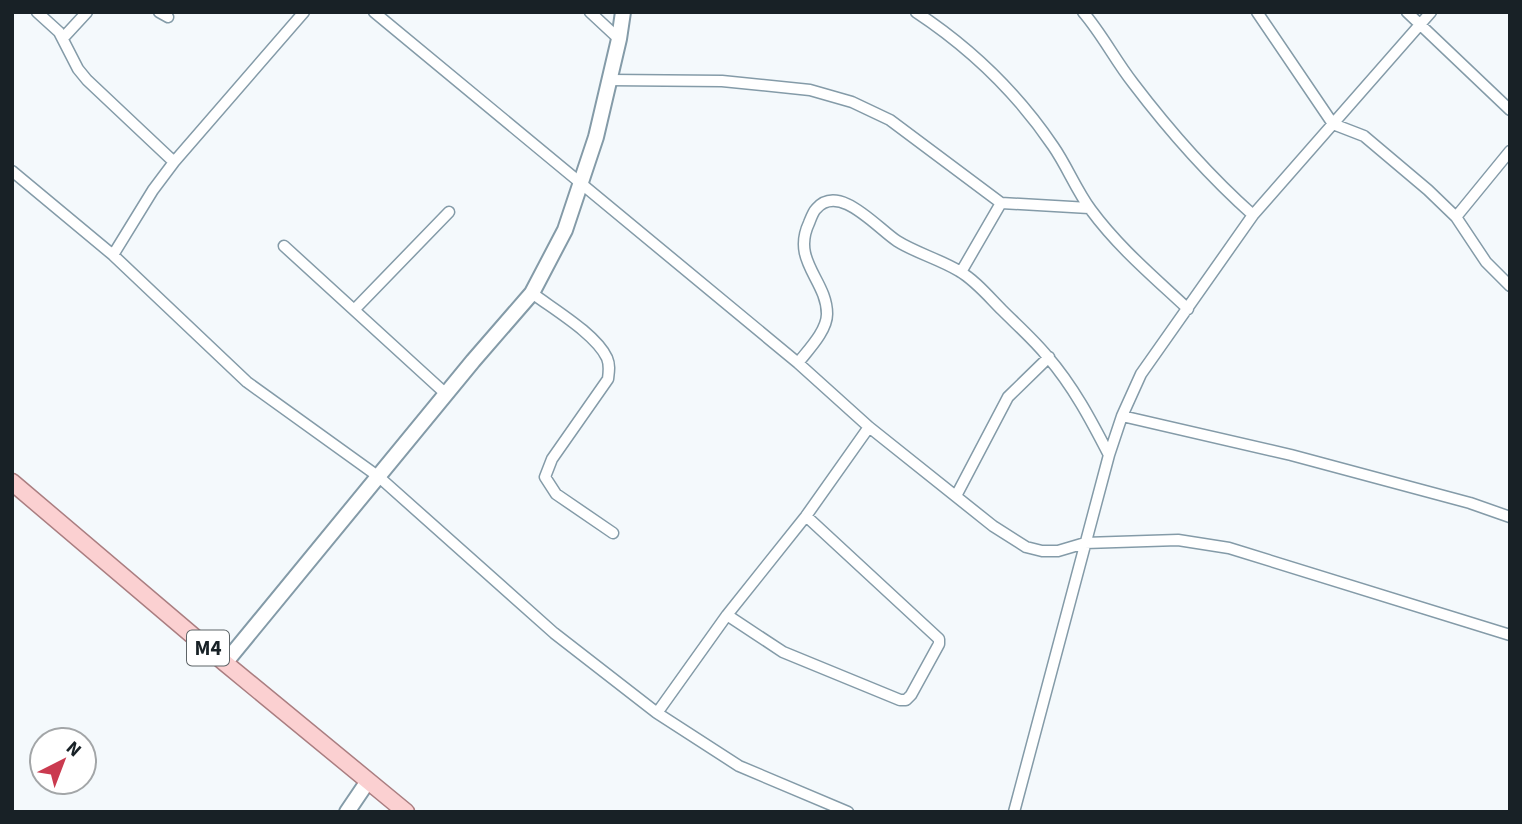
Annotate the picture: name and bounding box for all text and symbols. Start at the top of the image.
road number: M4 [187,630,229,666]
north arrow [28,726,98,796]
text: N [60,735,87,764]

